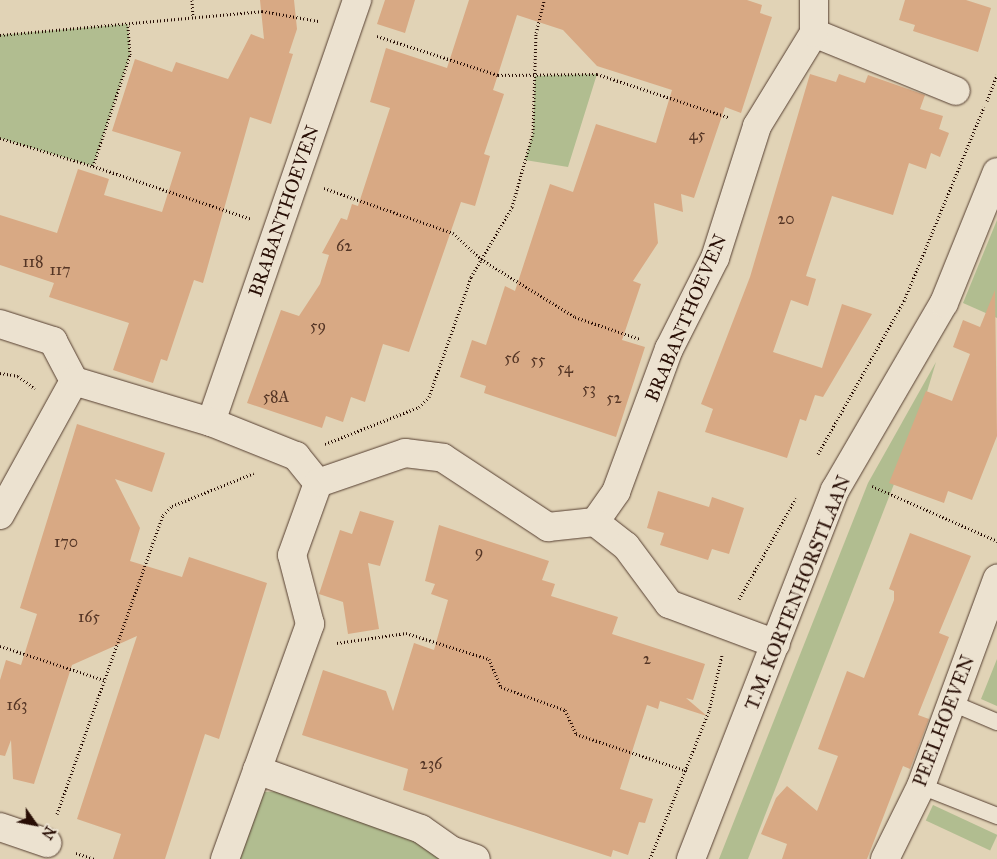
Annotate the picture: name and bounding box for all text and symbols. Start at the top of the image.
street label: BRABANTHOEVEN [244,122,324,300]
house number: 45 [689,125,705,145]
house number: 20 [777,209,795,229]
street label: BRABANTHOEVEN [640,231,732,405]
house number: 62 [336,236,352,256]
house number: 118 [22,252,44,272]
house number: 117 [49,260,71,280]
house number: 59 [310,316,326,336]
house number: 56 [504,348,520,368]
house number: 55 [531,350,545,370]
house number: 54 [557,358,573,378]
house number: 53 [582,379,596,399]
house number: 58A [263,387,289,407]
house number: 52 [606,388,622,408]
street label: T.M. KORTENHORSTLAAN [740,472,856,714]
house number: 170 [54,532,78,552]
house number: 9 [475,542,483,562]
house number: 165 [78,607,100,627]
house number: 2 [643,649,651,669]
street label: PEELHOEVEN [908,652,980,790]
house number: 163 [7,695,27,715]
house number: 236 [420,754,442,774]
north arrow [10,799,60,849]
text: N [38,823,58,842]

